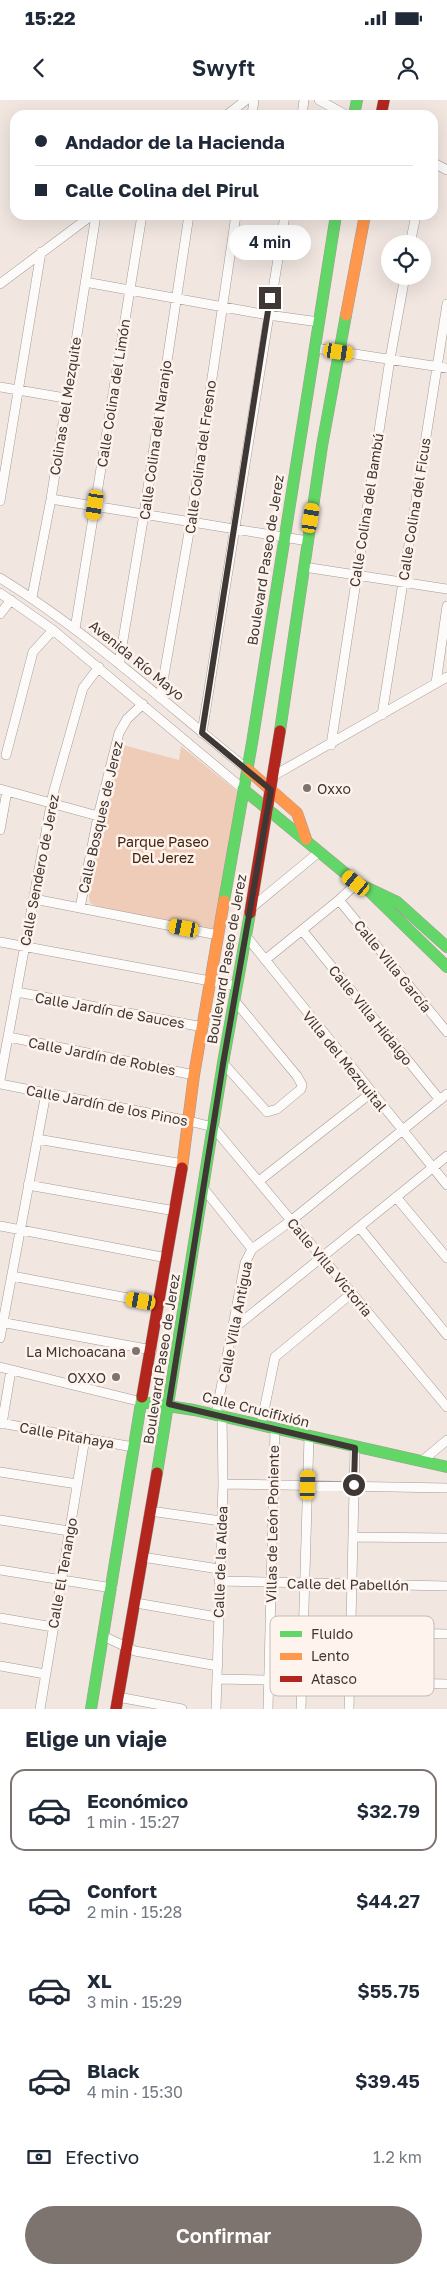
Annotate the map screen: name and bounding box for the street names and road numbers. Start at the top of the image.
street label: Calle Colina del Limón [93,318,133,468]
street label: Colinas del Mezquite [46,335,84,477]
street label: Calle Colina del Naranjo [135,359,175,521]
street label: Calle Colina del Fresno [181,379,219,535]
street label: Calle Colina del Bambú [345,432,387,588]
street label: Calle Colina del Ficus [394,436,434,582]
street label: Boulevard Paseo de Jerez [243,474,287,646]
street label: Avenida Río Mayo [86,616,188,704]
street label: Calle Bosques de Jerez [74,739,126,895]
street label: Calle Sendero de Jerez [16,793,62,947]
street label: Boulevard Paseo de Jerez [203,873,249,1045]
street label: Calle Villa García [351,916,435,1016]
street label: Calle Villa Hidalgo [325,962,417,1068]
street label: Calle Jardín de Sauces [34,988,186,1032]
street label: Villa del Mezquital [299,1007,391,1115]
street label: Calle Jardín de Robles [27,1033,177,1079]
street label: Calle Jardín de los Pinos [25,1081,189,1129]
street label: Calle Villa Victoria [284,1214,376,1320]
street label: Calle Villa Antigua [215,1260,255,1384]
street label: Boulevard Paseo de Jerez [139,1273,183,1445]
street label: Calle Crucifixión [201,1387,311,1431]
street label: Calle Pitahaya [18,1418,116,1452]
street label: Villas de León Poniente [262,1445,282,1603]
street label: Calle de la Aldea [210,1506,230,1618]
street label: Calle El Tenango [44,1516,80,1630]
street label: Calle del Pabellón [287,1574,409,1594]

